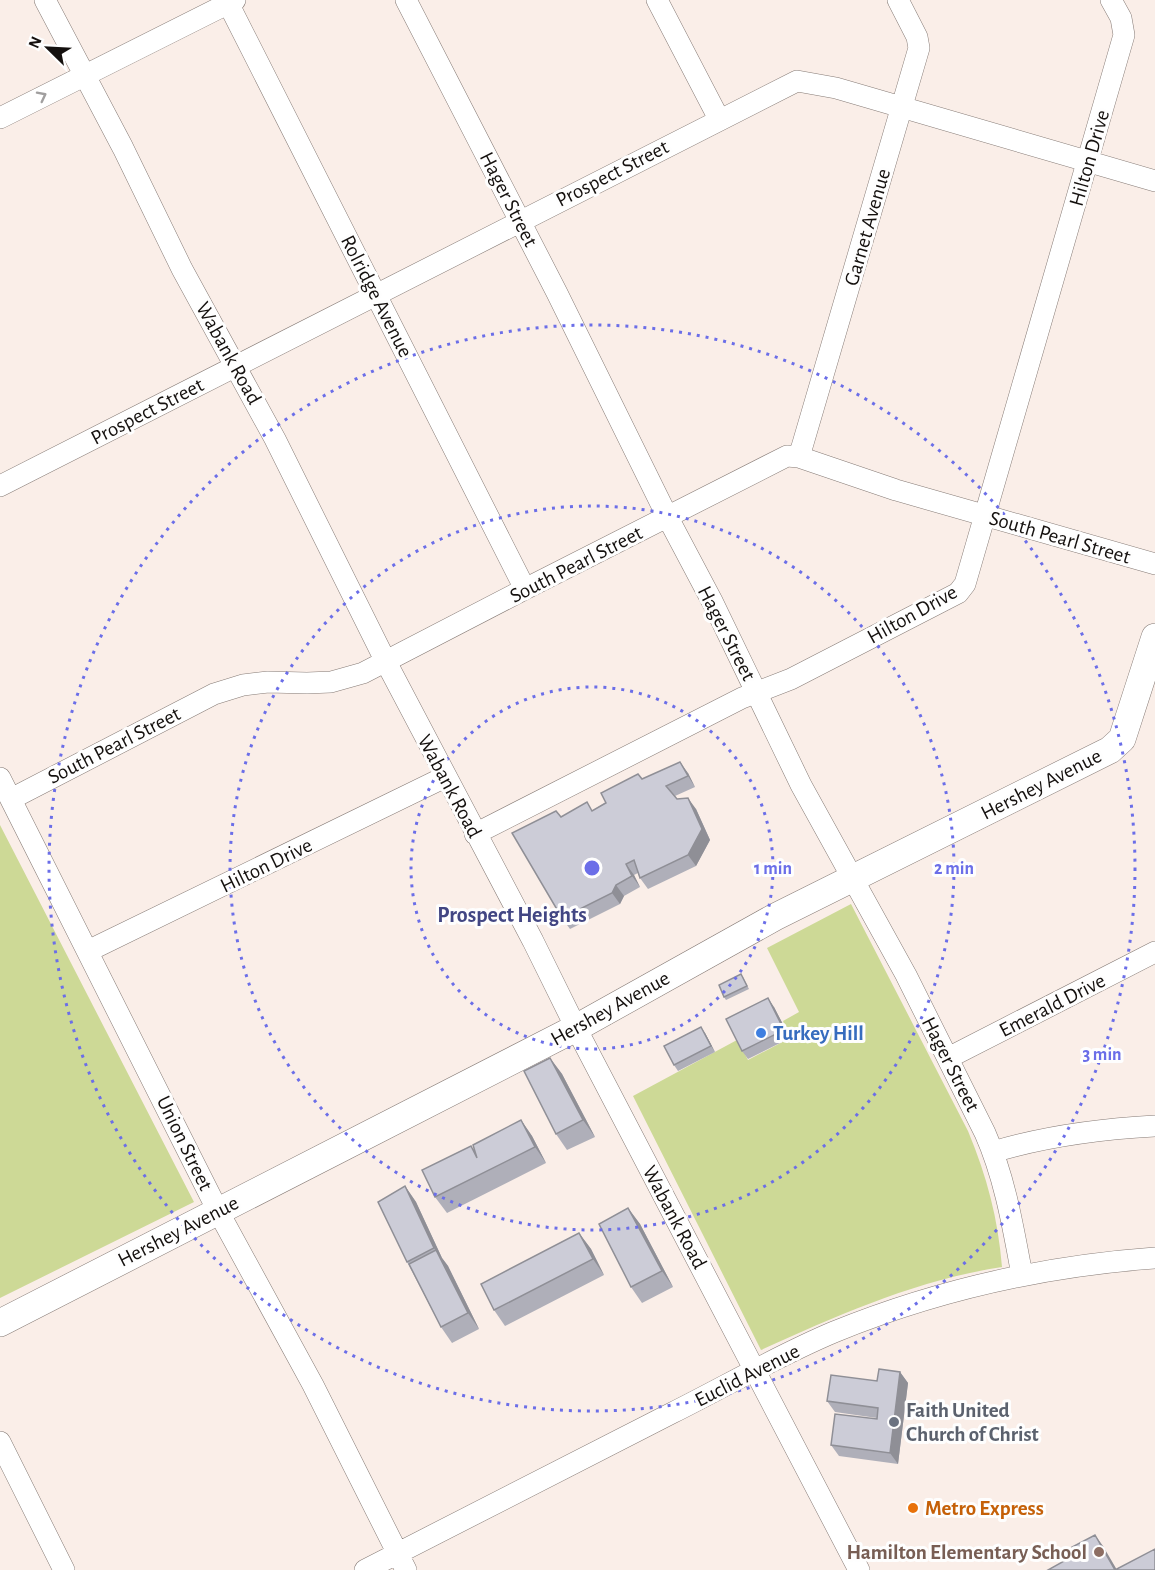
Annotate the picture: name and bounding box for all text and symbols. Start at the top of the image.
north arrow [18,18,78,78]
text: N [26,34,45,51]
one-way arrow [35,92,46,103]
street label: Hilton Drive [1066,108,1113,209]
street label: Prospect Street [552,136,672,211]
street label: Hager Street [476,148,541,250]
street label: Garnet Avenue [841,166,894,288]
street label: Rolridge Avenue [337,232,416,361]
street label: Wabank Road [192,299,265,408]
street label: Prospect Street [87,374,207,449]
street label: South Pearl Street [987,507,1133,568]
street label: South Pearl Street [507,522,646,607]
street label: Hilton Drive [864,581,961,648]
street label: Hager Street [694,582,759,684]
street label: South Pearl Street [45,703,184,788]
street label: Wabank Road [414,731,485,841]
street label: Hershey Avenue [977,745,1105,824]
street label: Hilton Drive [217,834,315,897]
centre of rings [582,858,602,878]
text: 1 min [754,860,792,878]
text: 2 min [934,860,974,878]
district label: Prospect Heights [437,904,587,926]
street label: Hershey Avenue [547,967,673,1050]
street label: Emerald Drive [996,970,1109,1041]
street label: Hager Street [918,1013,983,1115]
place label: Turkey Hill [773,1023,864,1044]
marker: Turkey Hill [754,1026,768,1040]
text: 3 min [1082,1046,1122,1064]
street label: Union Street [153,1093,217,1194]
street label: Wabank Road [639,1162,710,1272]
street label: Hershey Avenue [114,1192,242,1271]
street label: Euclid Avenue [692,1340,803,1411]
place label: Faith United Church of Christ [906,1400,1039,1445]
marker: Faith United Church of Christ [887,1415,901,1429]
place label: Metro Express [925,1498,1044,1519]
marker: Metro Express [906,1501,920,1515]
place label: Hamilton Elementary School [846,1542,1087,1563]
marker: Hamilton Elementary School [1092,1545,1106,1559]

